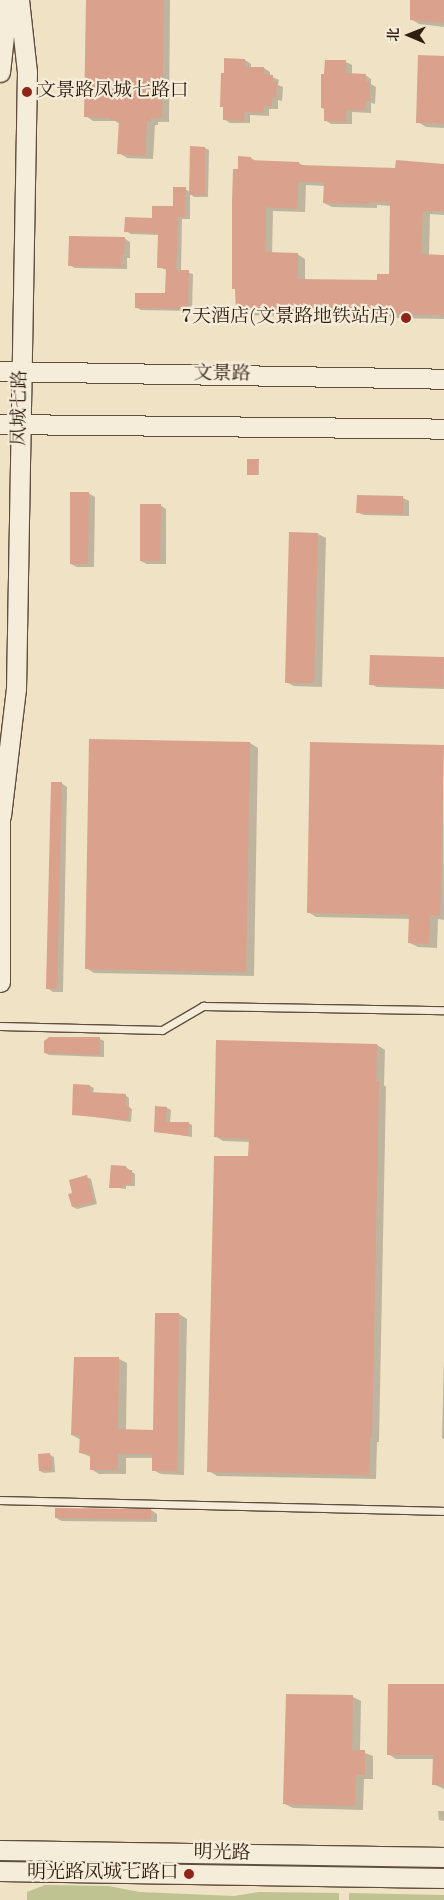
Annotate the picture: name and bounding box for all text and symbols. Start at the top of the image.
north arrow [384,10,434,60]
text: 北 [387,28,401,42]
place label: 文景路凤城七路口 [37,81,189,103]
marker: 文景路凤城七路口 [21,86,33,98]
place label: 7天酒店(文景路地铁站店) [181,307,396,329]
marker: 7天酒店(文景路地铁站店) [400,312,412,324]
street label: 文景路 [193,363,251,387]
street label: 凤城七路 [9,370,33,446]
street label: 明光路 [193,1842,251,1866]
place label: 明光路凤城七路口 [27,1863,179,1885]
marker: 明光路凤城七路口 [183,1868,195,1880]

